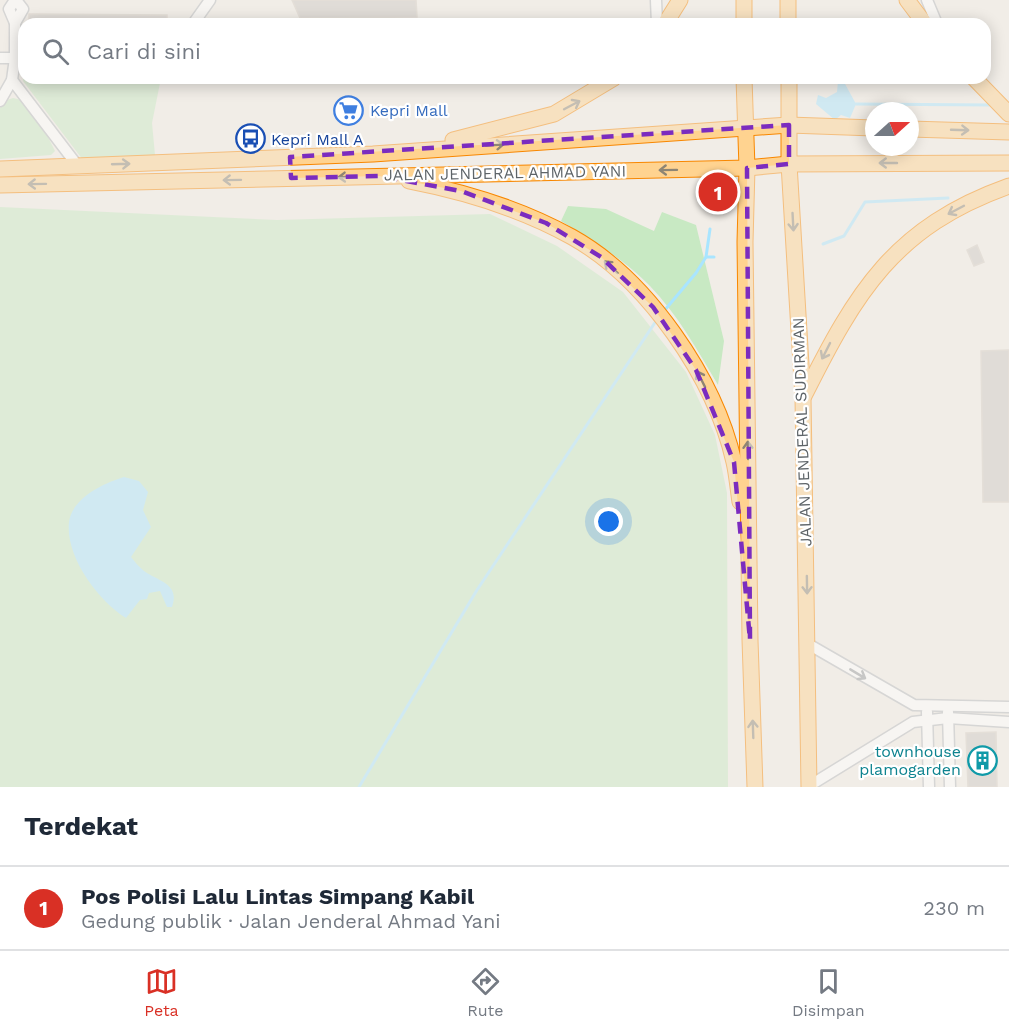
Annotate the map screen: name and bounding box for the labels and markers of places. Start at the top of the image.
supermarket icon: Kepri Mall [333,94,365,126]
place label: Kepri Mall [370,101,448,120]
bus stop icon: Kepri Mall A [234,123,266,155]
place label: Kepri Mall A [271,130,364,149]
pin: 1 [698,170,738,214]
place label: townhouse plamogarden [859,742,961,779]
building icon: townhouse plamogarden [966,744,998,776]

